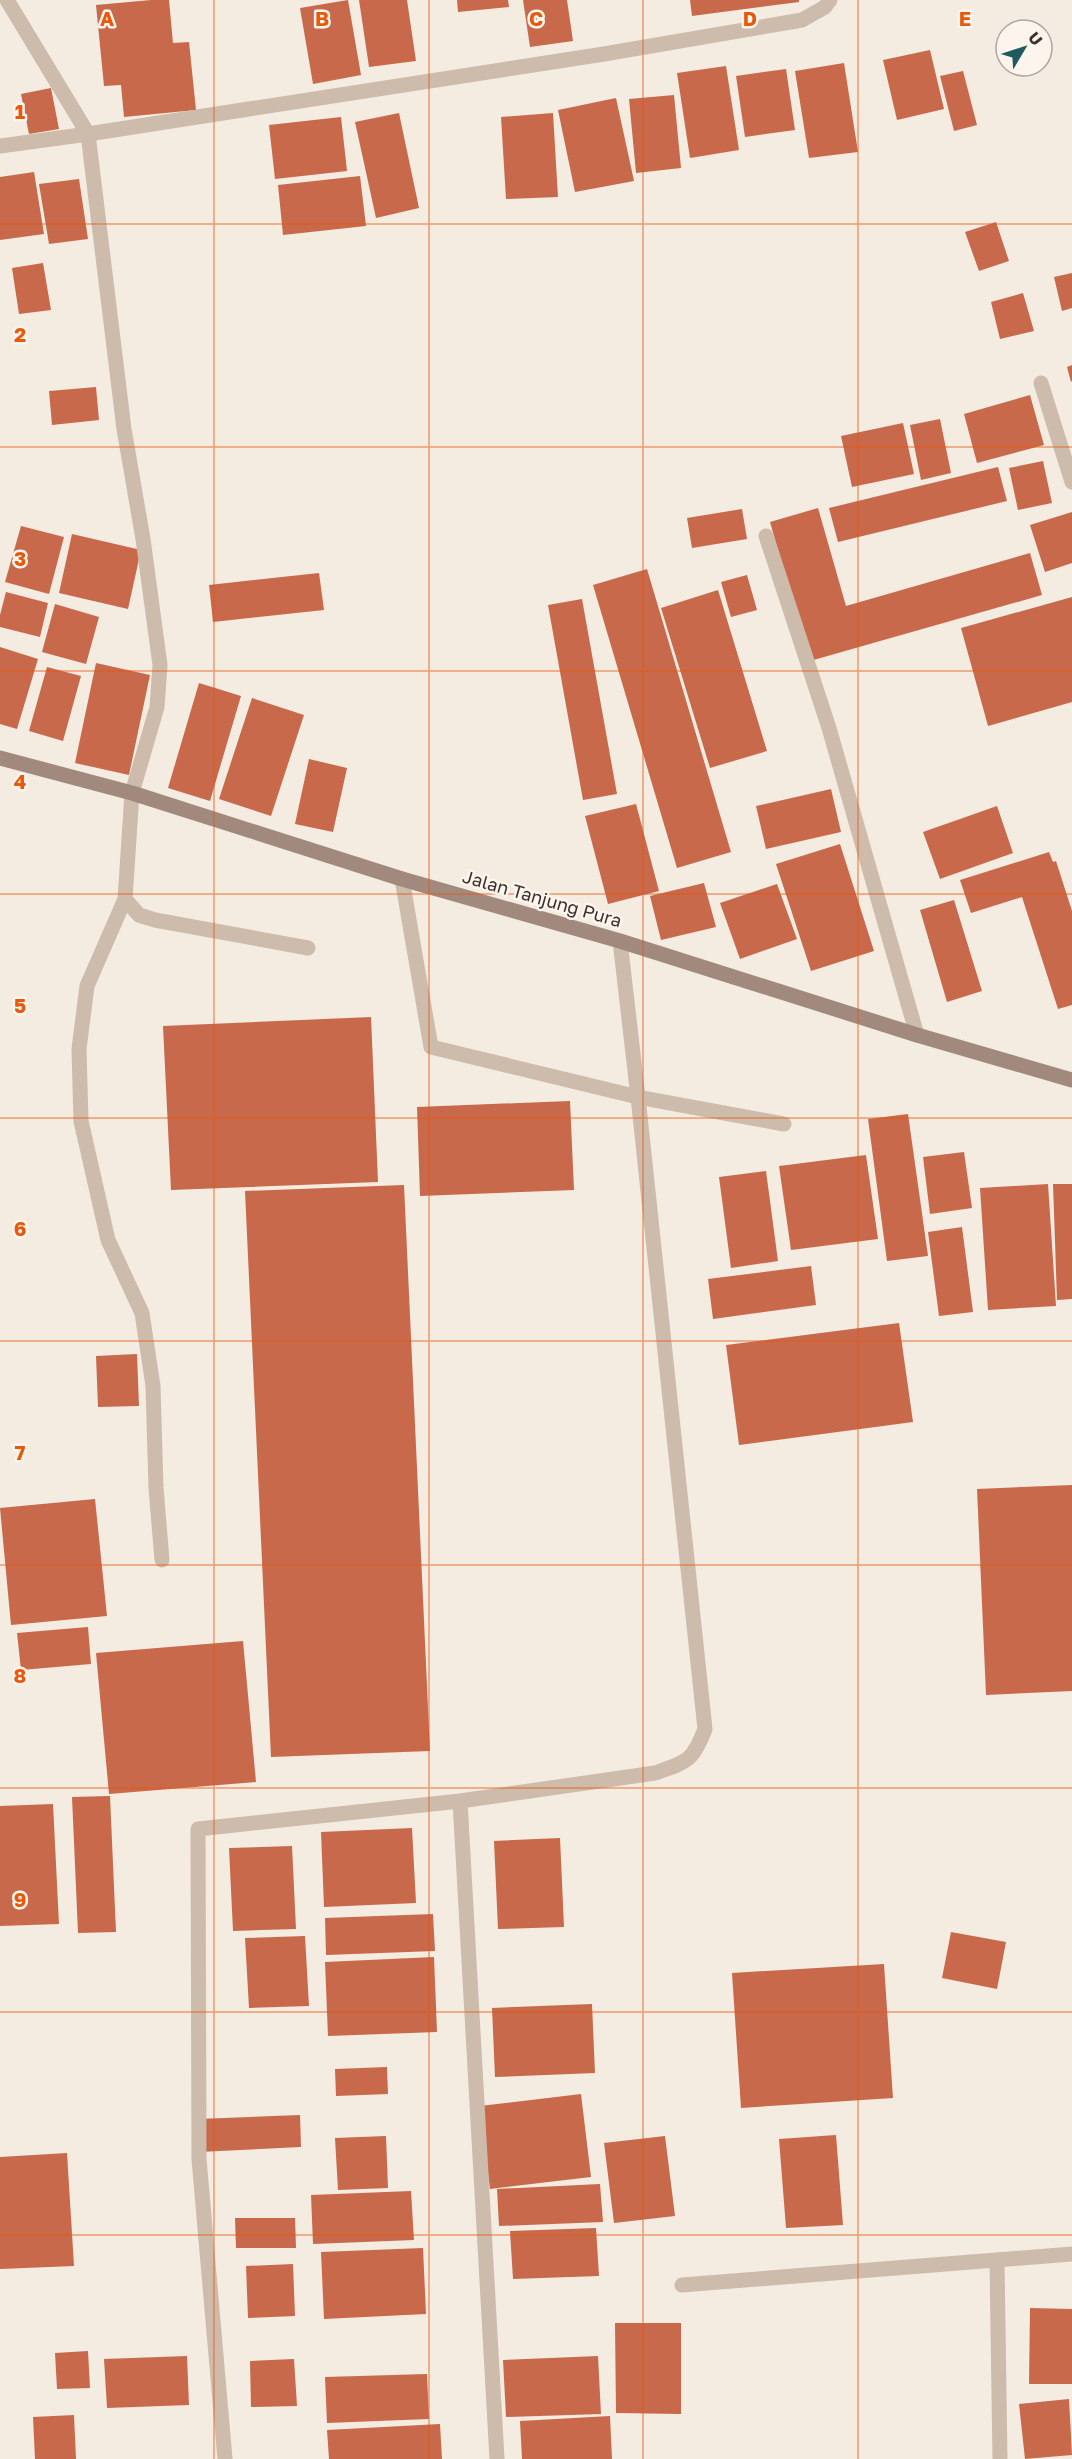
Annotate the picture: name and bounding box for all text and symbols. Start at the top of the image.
text: A [100,6,114,30]
text: B [315,6,329,30]
text: C [529,6,543,30]
text: D [743,6,757,30]
text: E [959,6,971,30]
north arrow [994,18,1054,78]
text: U [1024,28,1047,49]
text: 1 [15,99,25,123]
text: 2 [14,322,26,346]
text: 3 [14,546,26,570]
text: 4 [14,769,26,793]
street label: Jalan Tanjung Pura [460,865,624,931]
text: 5 [14,993,26,1017]
text: 6 [14,1216,26,1240]
text: 7 [15,1440,26,1464]
text: 8 [14,1663,26,1687]
text: 9 [14,1887,26,1911]

